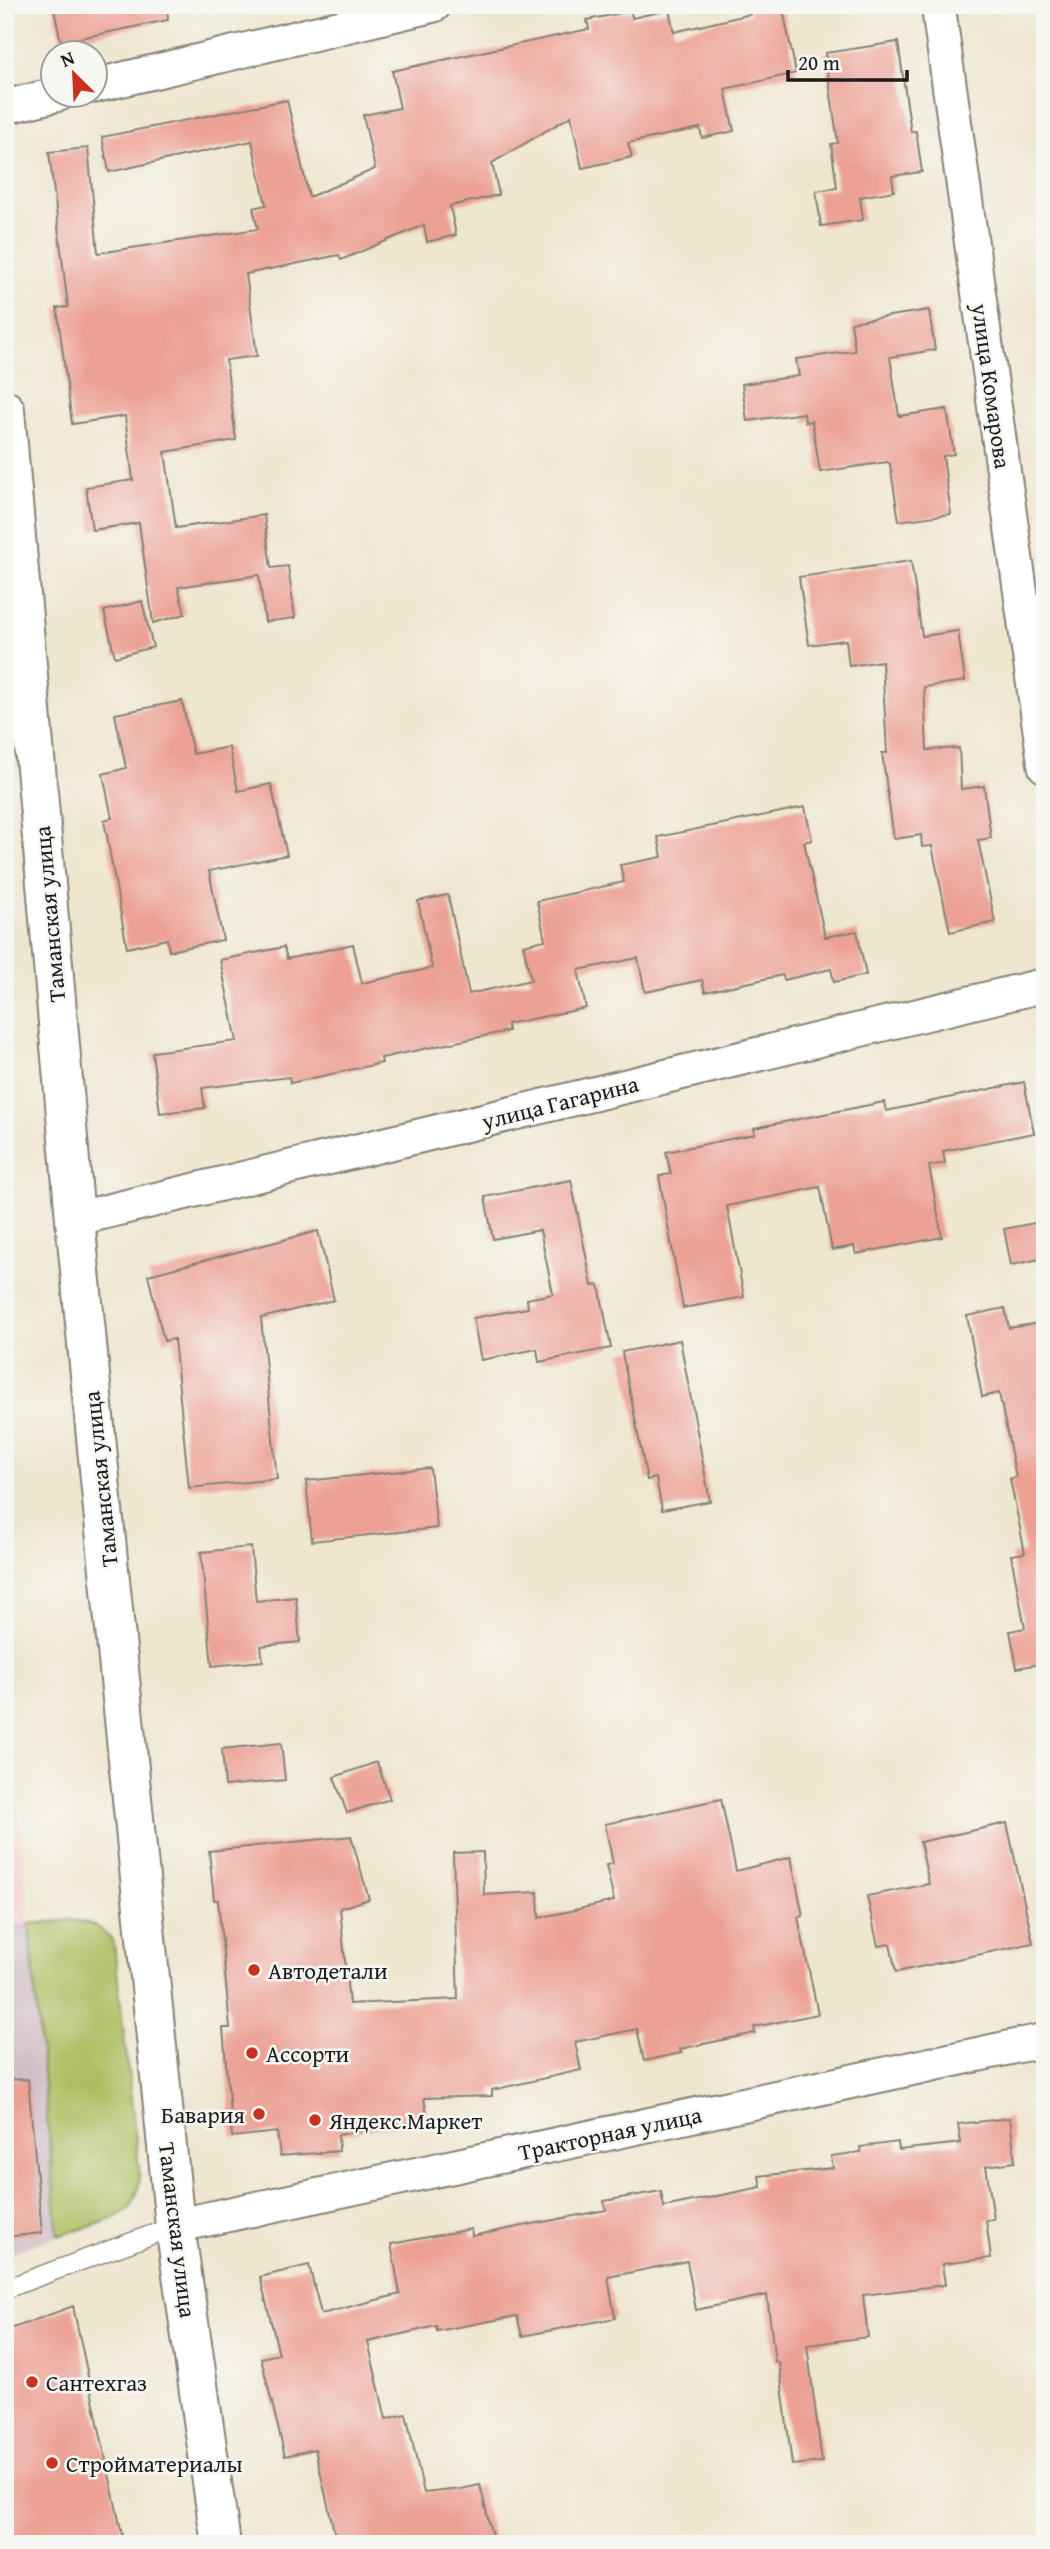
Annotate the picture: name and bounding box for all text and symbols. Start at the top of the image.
north arrow [38,38,108,108]
scale bar [788,38,906,82]
text: N [56,43,79,74]
text: 20 m [798,47,840,78]
street label: улица Комарова [964,300,1020,471]
street label: Таманская улица [25,825,73,1003]
street label: улица Гагарина [477,1067,642,1138]
street label: Таманская улица [74,1389,126,1569]
place label: Автодетали [268,1954,388,1987]
marker: Автодетали [246,1962,262,1978]
place label: Ассорти [266,2037,350,2070]
marker: Ассорти [244,2045,260,2061]
street label: Тракторная улица [515,2097,705,2169]
place label: Бавария [161,2098,245,2131]
place label: Яндекс.Маркет [328,2104,482,2137]
marker: Бавария [251,2106,267,2122]
marker: Яндекс.Маркет [307,2112,323,2128]
street label: Таманская улица [151,2140,205,2320]
place label: Сантехгаз [46,2366,147,2399]
marker: Сантехгаз [24,2374,40,2390]
place label: Стройматериалы [66,2447,243,2480]
marker: Стройматериалы [44,2455,60,2471]

